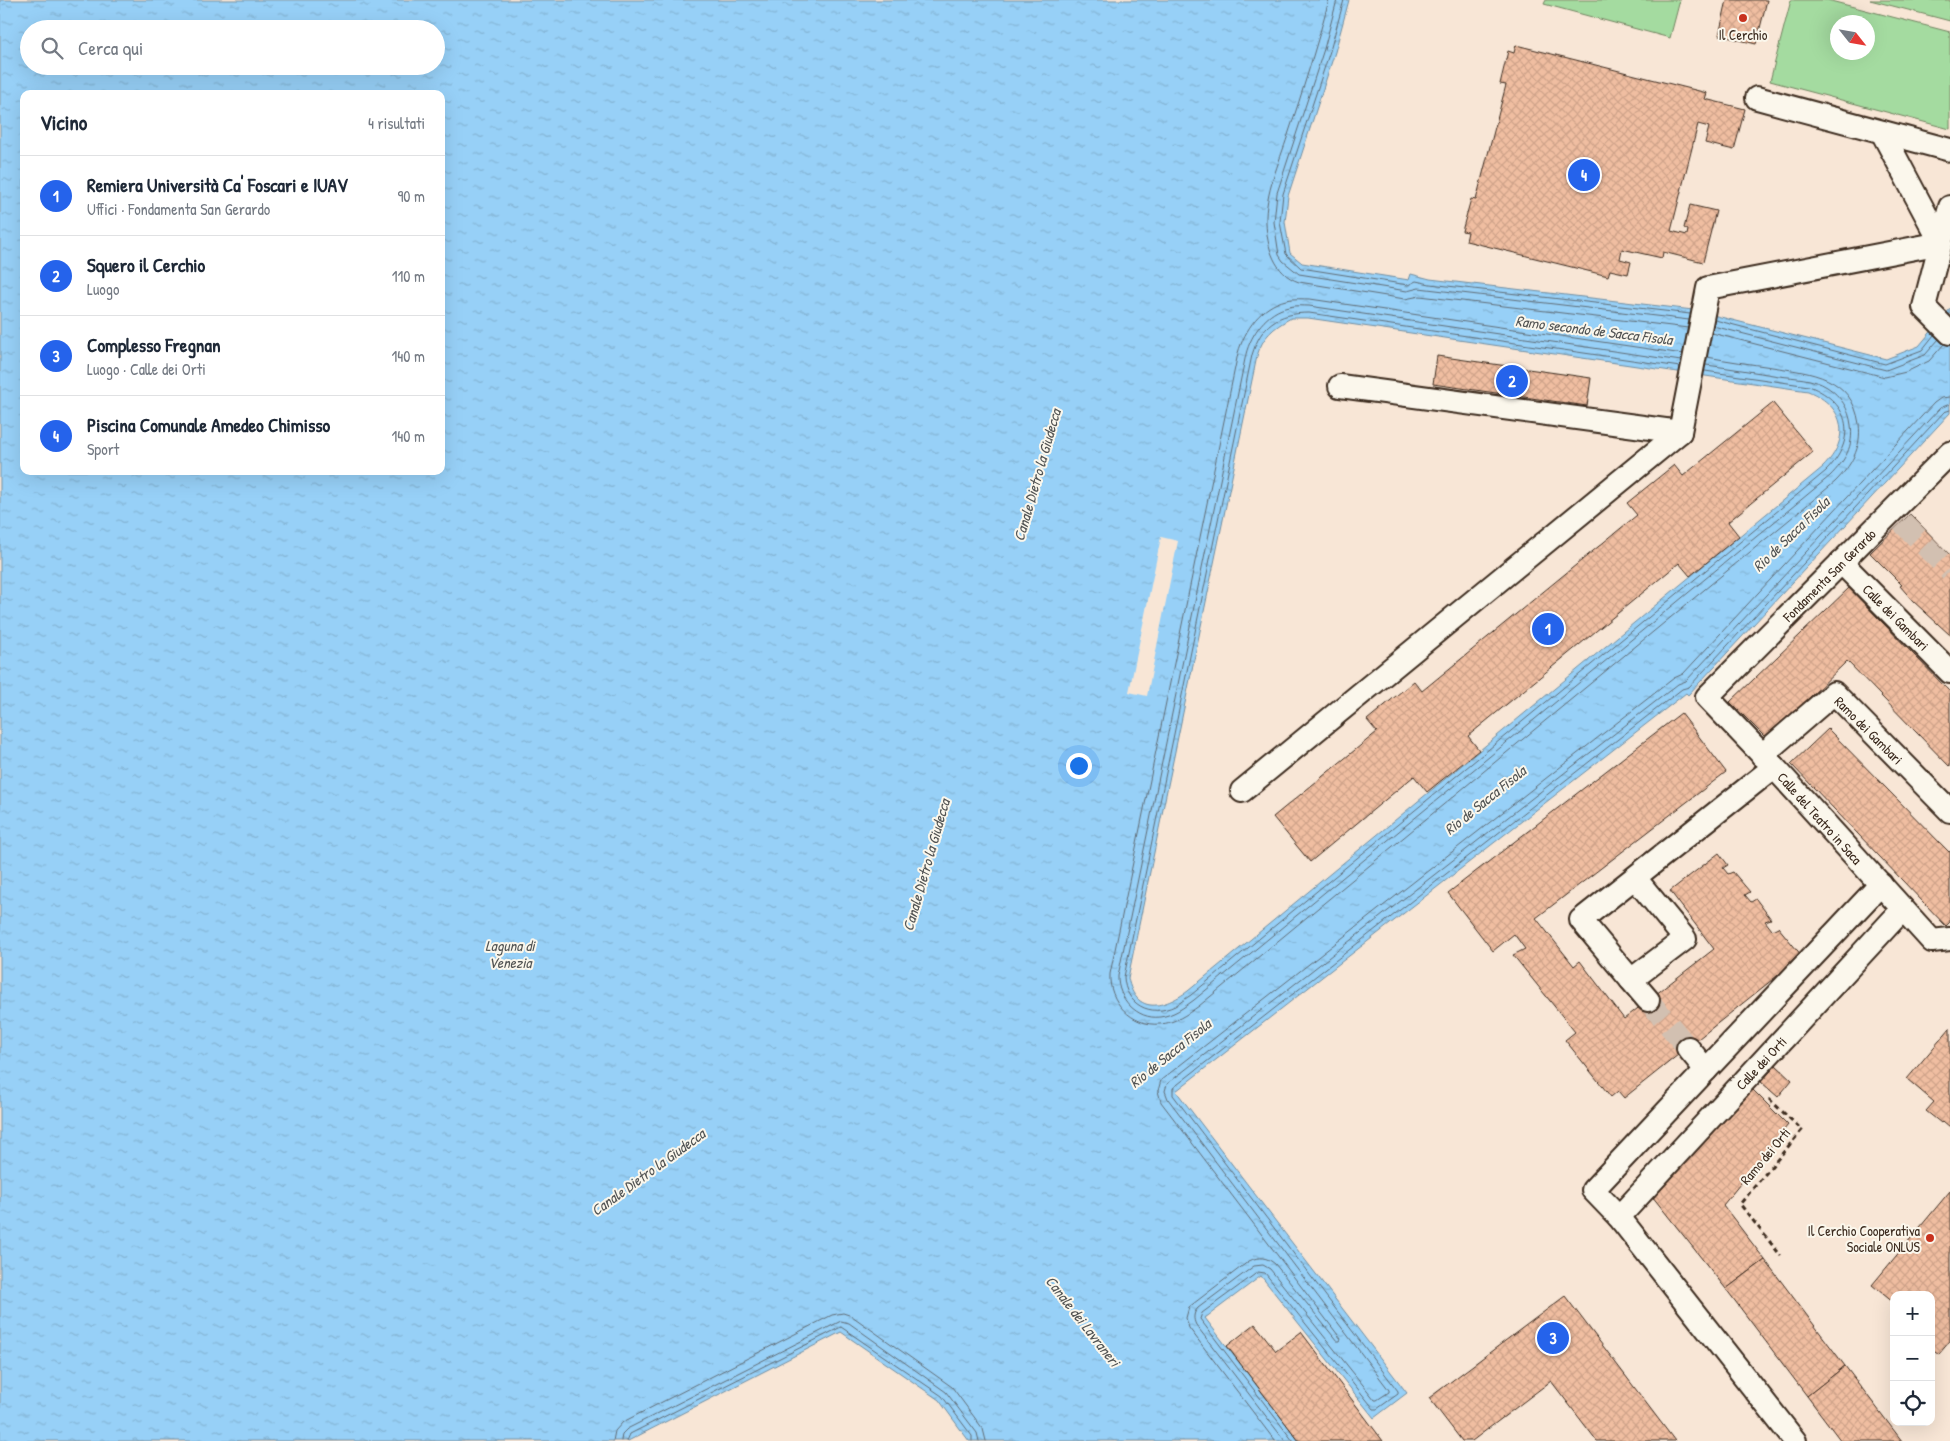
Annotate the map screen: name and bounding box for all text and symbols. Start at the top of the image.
marker: Il Cerchio [1737,12,1749,24]
north arrow [1830,15,1875,60]
search box [20,20,445,75]
place label: Il Cerchio [1719,25,1768,44]
icon: search [38,34,66,62]
text: Cerca qui [78,35,143,61]
text: Vicino [40,108,87,137]
text: 4 risultati [368,112,425,134]
pin: 4 [1568,156,1600,194]
text: Remiera Università Ca' Foscari e IUAV [87,172,348,198]
text: 1 [53,185,59,207]
text: 90 m [397,185,425,207]
text: Uffici · Fondamenta San Gerardo [87,198,270,220]
text: Squero il Cerchio [87,252,205,278]
text: 2 [52,265,60,287]
text: 110 m [392,265,425,287]
text: Luogo [87,278,119,300]
water label: Ramo secondo de Sacca Fisola [1514,310,1676,350]
text: Complesso Fregnan [87,332,220,358]
text: 3 [52,345,60,367]
text: 140 m [391,345,425,367]
text: Luogo · Calle dei Orti [87,358,206,380]
pin: 2 [1496,362,1528,400]
water label: Canale Dietro la Giudecca [1008,405,1066,543]
text: Piscina Comunale Amedeo Chimisso [87,412,330,438]
text: 4 [53,425,59,447]
text: 140 m [391,425,425,447]
text: Sport [87,438,119,460]
water label: Rio de Sacca Fisola [1748,490,1836,576]
street label: Fondamenta San Gerardo [1778,524,1880,626]
street label: Calle dei Gambari [1859,580,1933,654]
pin: 1 [1532,610,1564,648]
street label: Ramo dei Gambari [1831,692,1907,768]
your location [1066,753,1092,779]
water label: Rio de Sacca Fisola [1440,759,1532,839]
street label: Calle del Teatro in Saca [1773,768,1867,869]
water label: Canale Dietro la Giudecca [897,795,955,933]
water label: Laguna di Venezia [485,935,536,973]
water label: Rio de Sacca Fisola [1125,1012,1217,1092]
street label: Calle dei Orti [1731,1032,1791,1094]
water label: Canale Dietro la Giudecca [587,1122,711,1221]
street label: Ramo dei Orti [1736,1124,1794,1188]
place label: Il Cerchio Cooperativa Sociale ONLUS [1807,1221,1921,1256]
marker: Il Cerchio Cooperativa Sociale ONLUS [1924,1232,1936,1244]
water label: Canale dei Lavraneri [1041,1271,1126,1372]
map controls [1890,1291,1935,1426]
button: + [1890,1291,1935,1336]
pin: 3 [1537,1319,1569,1357]
button: − [1890,1336,1935,1381]
button: locate [1890,1381,1935,1426]

